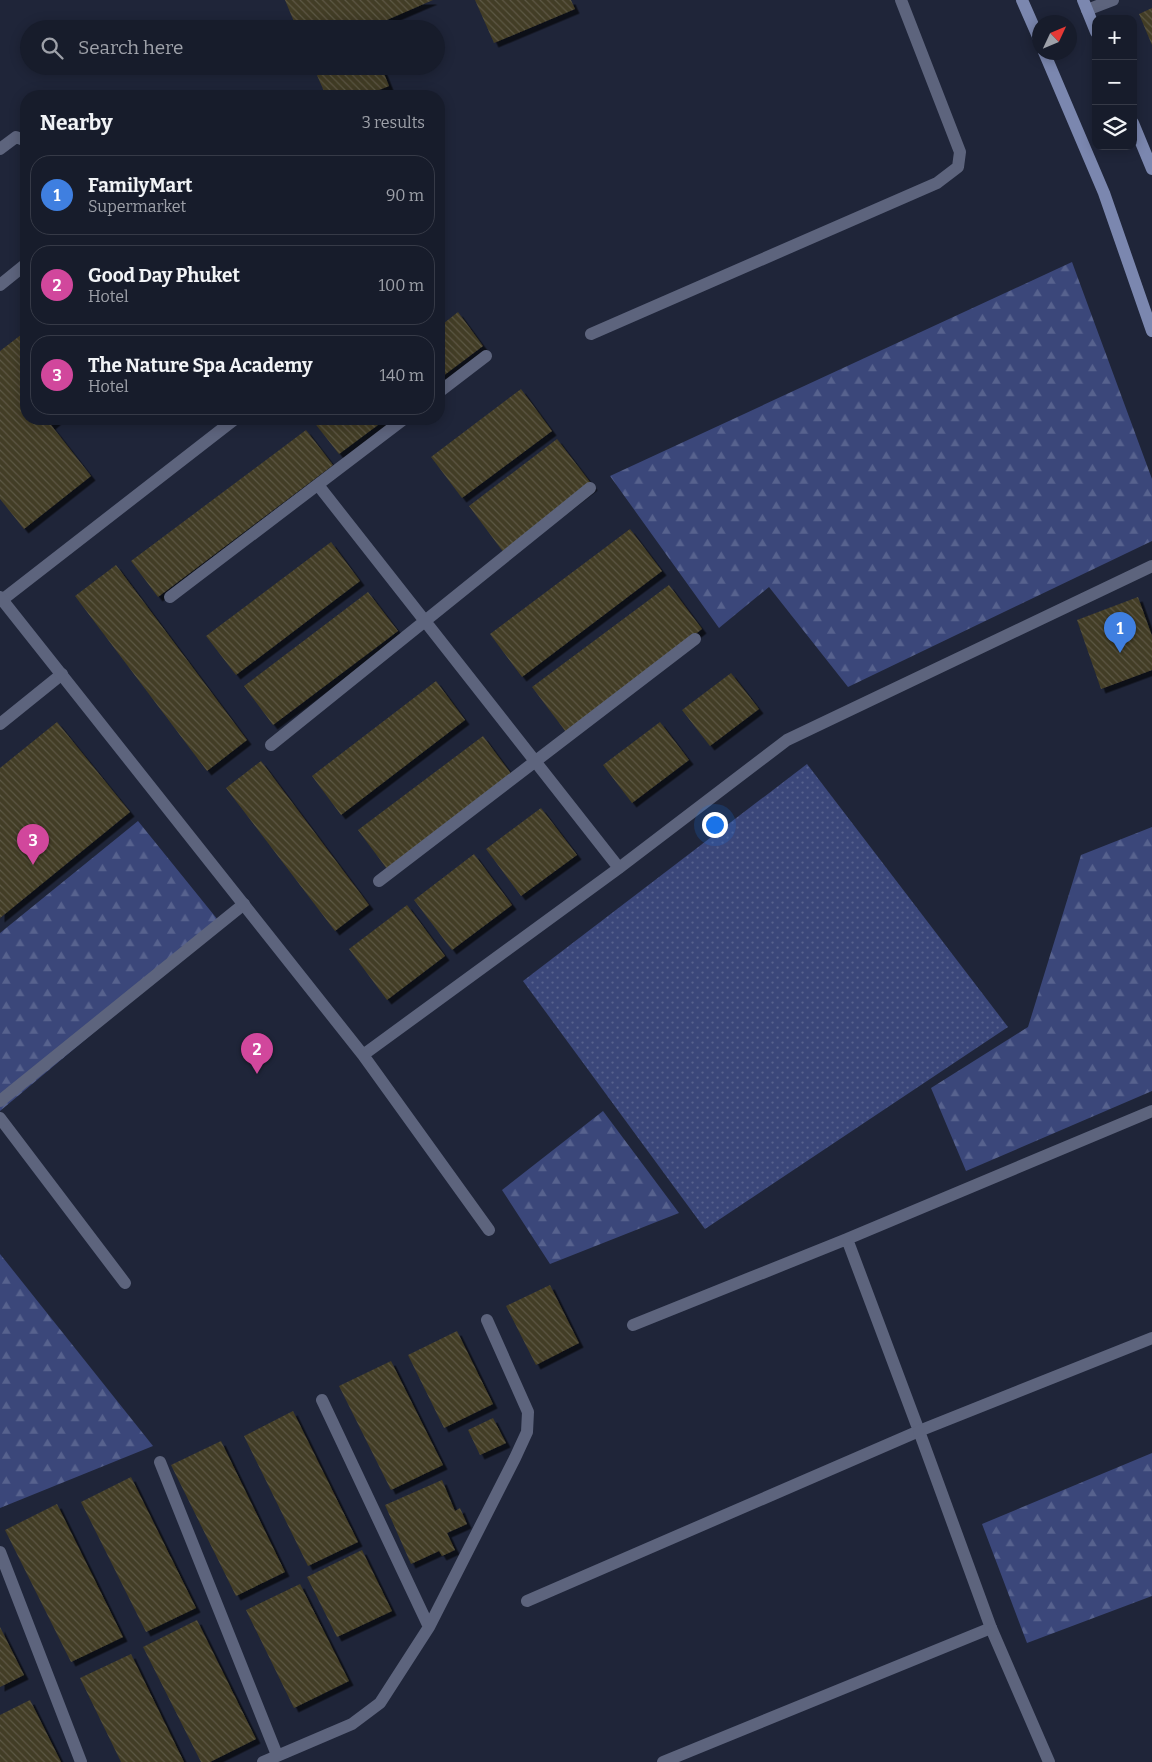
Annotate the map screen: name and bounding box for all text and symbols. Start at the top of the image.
north arrow [1032,15,1077,60]
map controls [1092,15,1137,150]
button: + [1092,15,1137,60]
search box [20,20,445,75]
icon: search [38,34,66,62]
text: Search here [78,36,183,59]
button: − [1092,60,1137,105]
button: layers [1092,105,1137,150]
text: Nearby [40,110,113,136]
text: 3 results [362,113,425,132]
text: FamilyMart [88,174,193,197]
text: 1 [54,186,60,205]
text: 90 m [386,186,424,205]
text: Supermarket [88,197,186,216]
text: Good Day Phuket [88,264,240,287]
text: 2 [52,276,62,295]
text: 100 m [379,276,424,295]
text: Hotel [88,287,129,306]
text: The Nature Spa Academy [88,354,312,377]
text: 3 [52,366,62,385]
text: 140 m [379,366,424,385]
text: Hotel [88,377,129,396]
pin: 1 [1104,612,1136,653]
your location [702,812,728,838]
pin: 3 [17,824,49,865]
pin: 2 [241,1033,273,1074]

